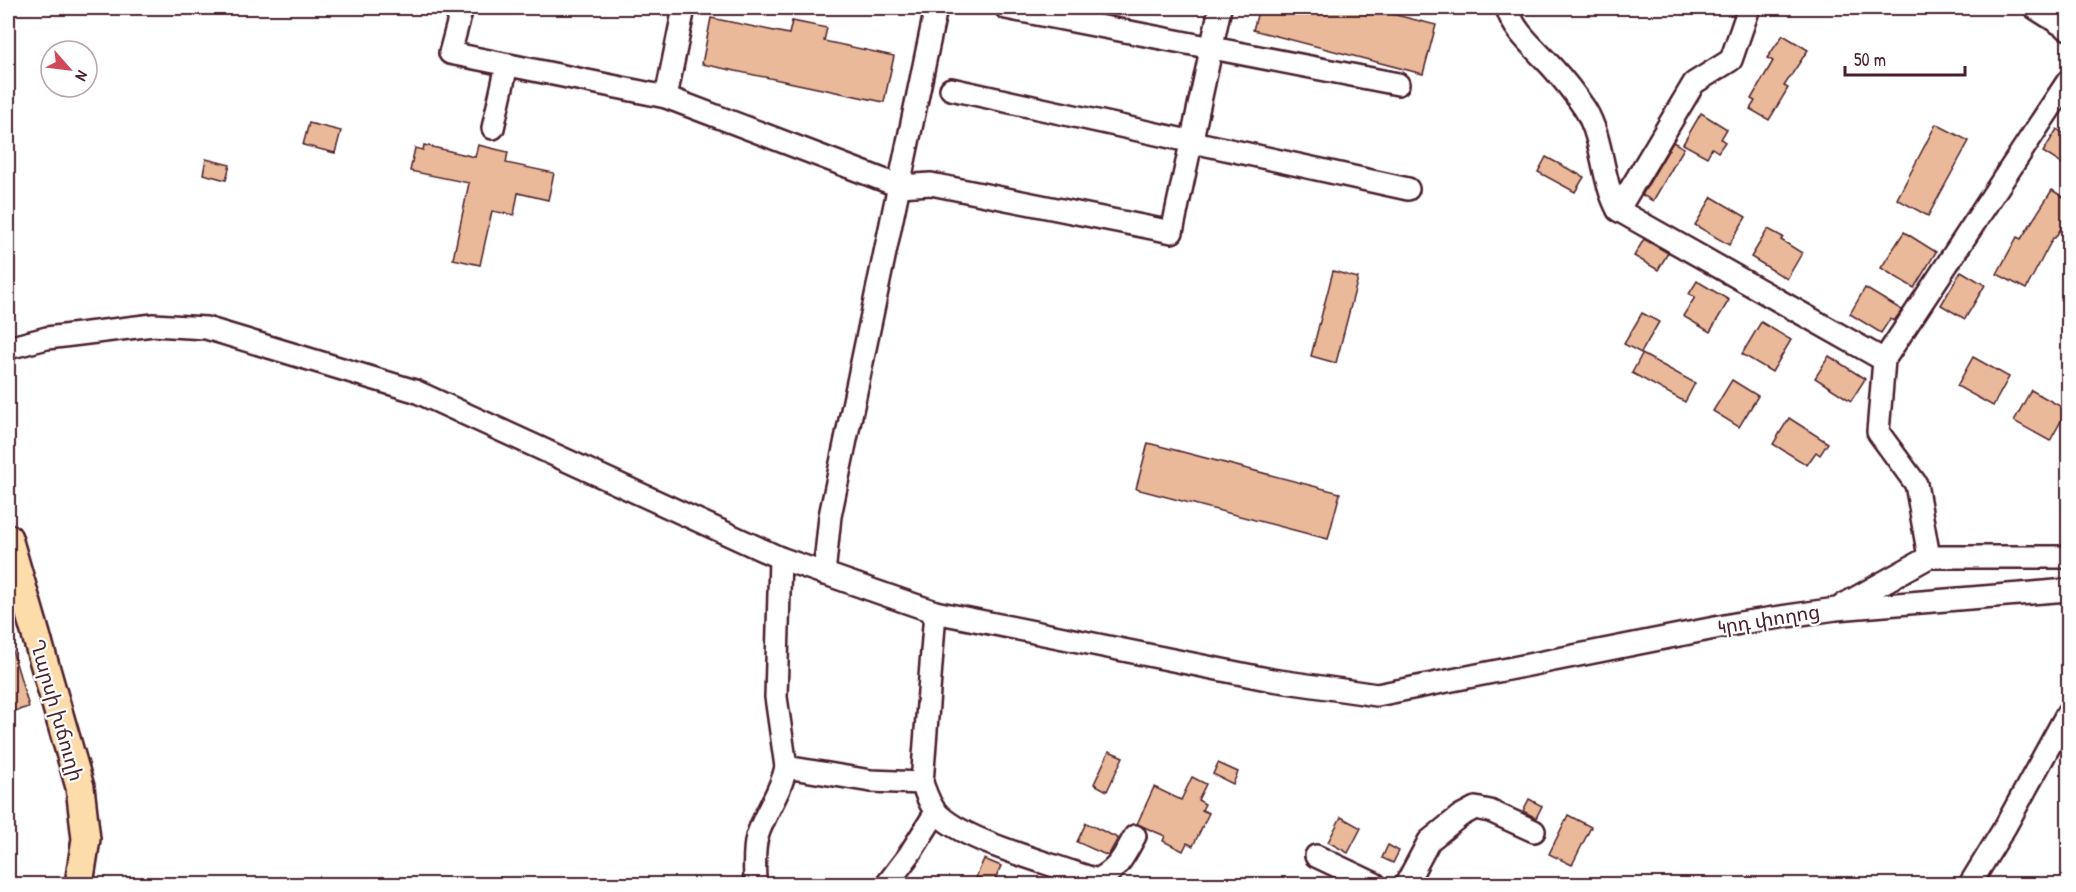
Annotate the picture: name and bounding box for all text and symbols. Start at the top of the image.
north arrow [39,39,99,99]
scale bar [1845,39,1965,77]
text: 50 m [1854,47,1886,72]
text: N [70,67,94,85]
street label: 4րդ փողոց [1716,597,1822,640]
street label: Ղարսի խճուղի [24,636,91,784]

